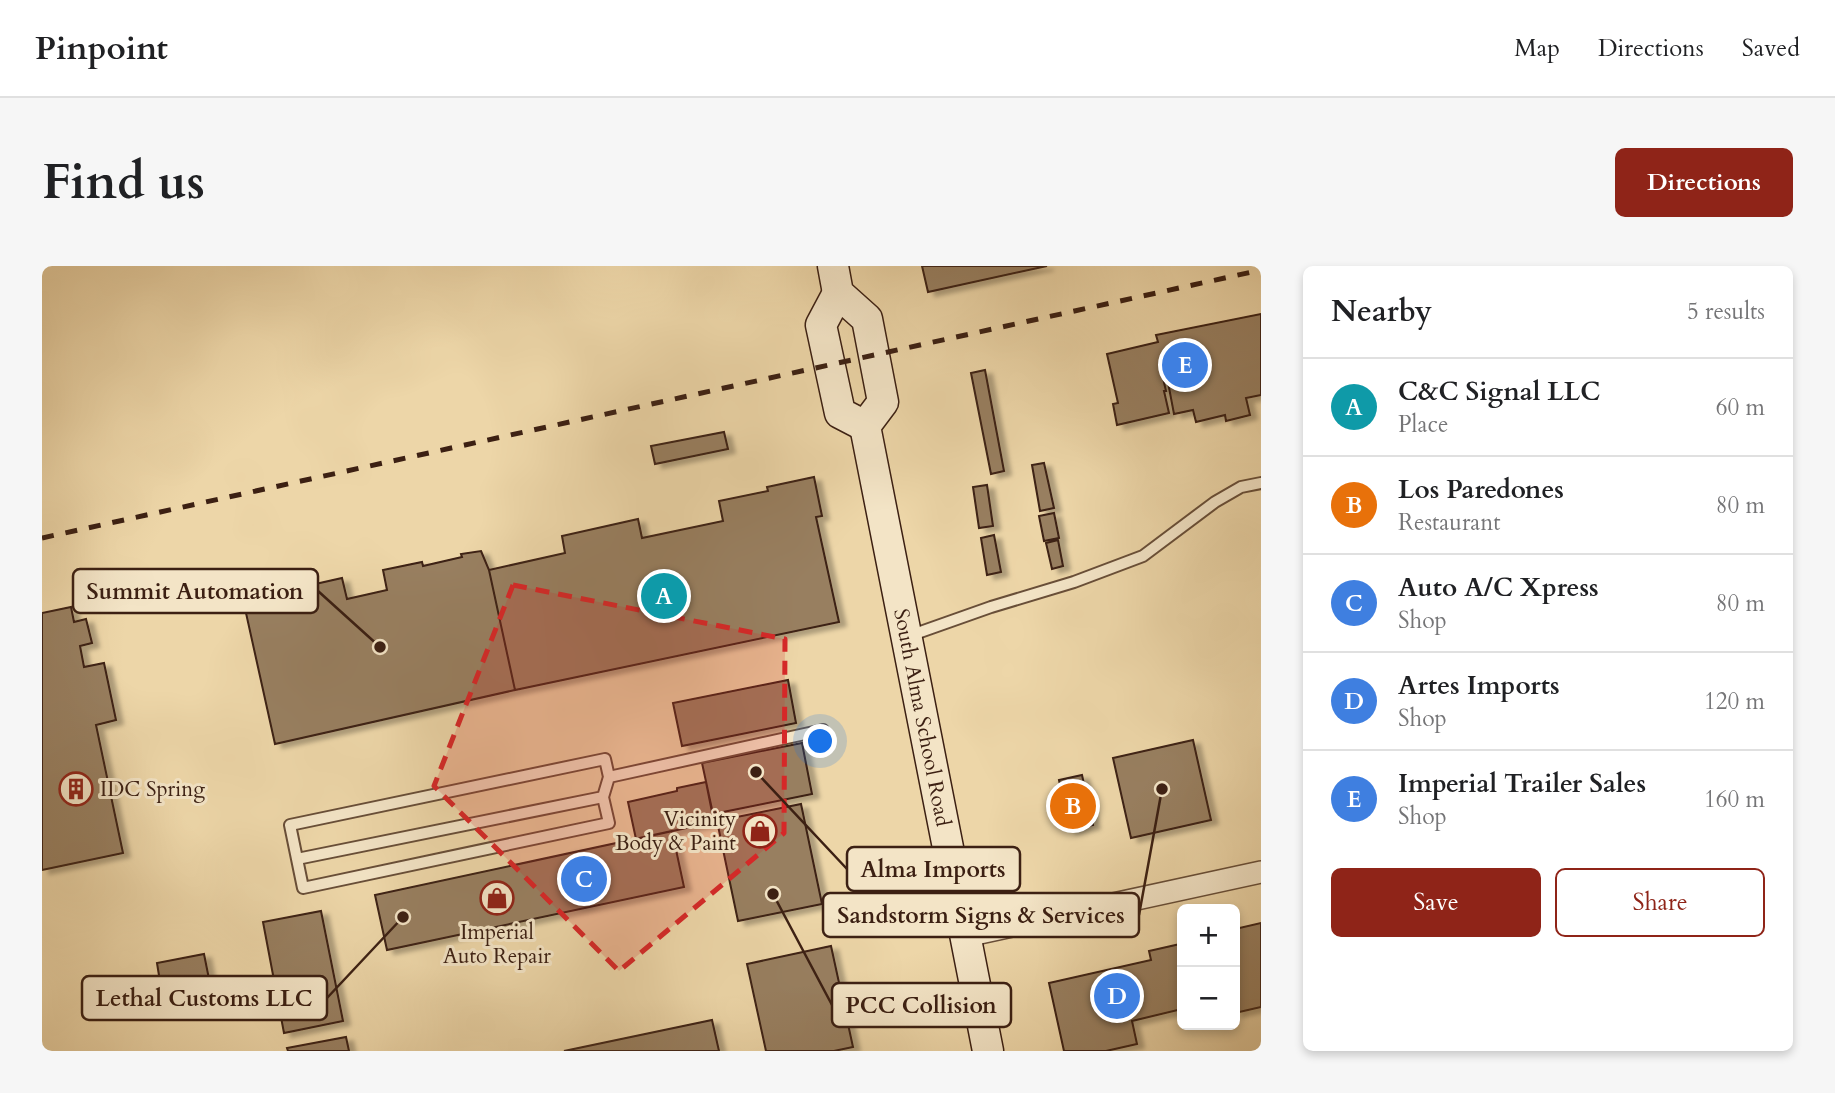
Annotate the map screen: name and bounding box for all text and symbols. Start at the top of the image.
text: Pinpoint [35,26,168,71]
text: Map [1514,32,1560,65]
text: Directions [1598,32,1704,65]
text: Saved [1742,32,1800,65]
button: Directions [1615,148,1793,217]
text: Find us [42,149,205,216]
text: Nearby [1331,291,1432,332]
text: 5 results [1687,296,1765,327]
pin: E [1162,339,1208,391]
text: C&C Signal LLC [1398,374,1601,409]
text: A [1345,392,1363,423]
text: 60 m [1716,392,1765,423]
text: Place [1398,409,1448,440]
text: Los Paredones [1398,472,1564,507]
text: B [1346,490,1362,521]
text: 80 m [1716,490,1765,521]
text: Restaurant [1398,507,1501,538]
callout: Summit Automation [73,569,318,613]
pin: A [641,570,687,622]
text: Auto A/C Xpress [1398,570,1599,605]
text: Summit Automation [86,576,304,607]
text: C [1345,588,1363,619]
text: 80 m [1716,588,1765,619]
text: Shop [1398,605,1447,636]
street label: South Alma School Road [886,606,957,829]
text: Artes Imports [1398,668,1560,703]
text: D [1344,686,1364,717]
text: 120 m [1704,686,1765,717]
text: Shop [1398,703,1447,734]
your location [803,724,837,758]
text: Imperial Trailer Sales [1398,766,1646,801]
building icon: IDC Spring [57,770,95,808]
place label: IDC Spring [100,775,205,804]
pin: B [1050,780,1096,832]
text: E [1347,784,1361,815]
text: 160 m [1704,784,1765,815]
text: Shop [1398,801,1447,832]
place label: Vicinity Body & Paint [615,805,736,858]
shop icon: Vicinity Body & Paint [741,812,779,850]
callout: Alma Imports [847,847,1020,891]
pin: C [561,853,607,905]
text: Alma Imports [861,854,1005,885]
button: Save [1331,868,1541,937]
button: Share [1555,868,1765,937]
shop icon: Imperial Auto Repair [478,879,516,917]
callout: Sandstorm Signs & Services [823,893,1139,937]
text: Sandstorm Signs & Services [837,900,1125,931]
map controls [1177,904,1240,1030]
button: + [1177,904,1240,967]
place label: Imperial Auto Repair [443,918,551,971]
button: − [1177,967,1240,1030]
pin: D [1094,970,1140,1022]
callout: Lethal Customs LLC [82,976,327,1020]
text: Lethal Customs LLC [96,983,313,1014]
callout: PCC Collision [832,983,1011,1027]
text: PCC Collision [845,990,997,1021]

